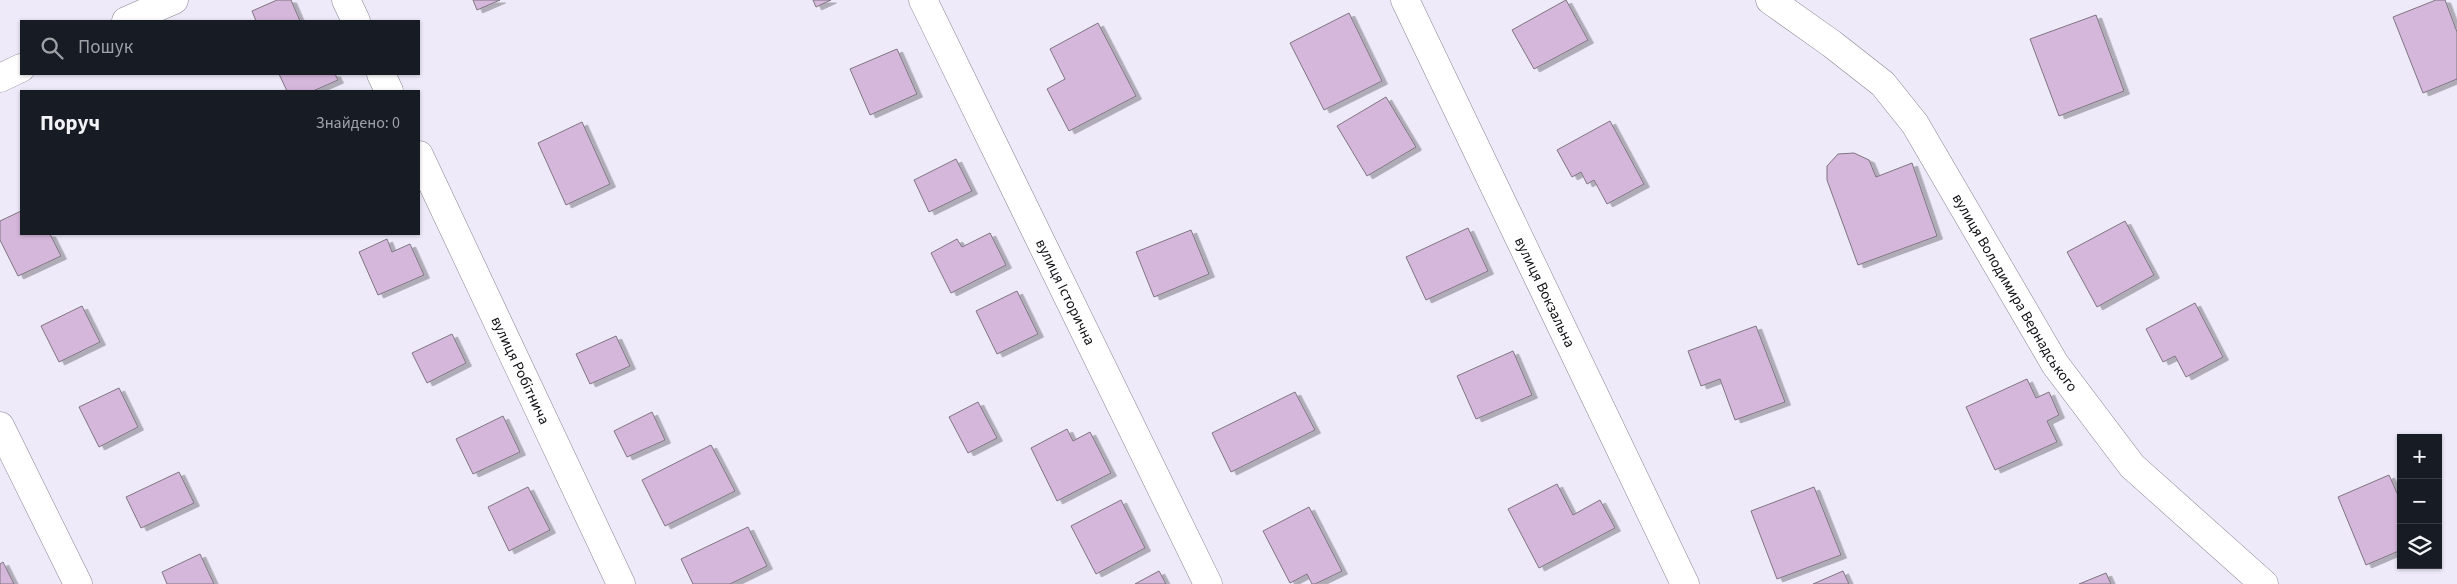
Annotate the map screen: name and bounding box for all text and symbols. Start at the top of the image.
search box [20,20,420,75]
icon: search [38,34,66,62]
text: Пошук [78,34,133,61]
text: Поруч [40,108,100,138]
text: Знайдено: 0 [316,112,400,134]
street label: вулиця Володимира Вернадського [1947,189,2083,396]
street label: вулиця Вокзальна [1510,233,1581,351]
street label: вулиця Історична [1031,235,1100,349]
street label: вулиця Робітнича [486,313,555,428]
map controls [2397,434,2442,569]
button: + [2397,434,2442,479]
button: − [2397,479,2442,524]
button: layers [2397,524,2442,569]

